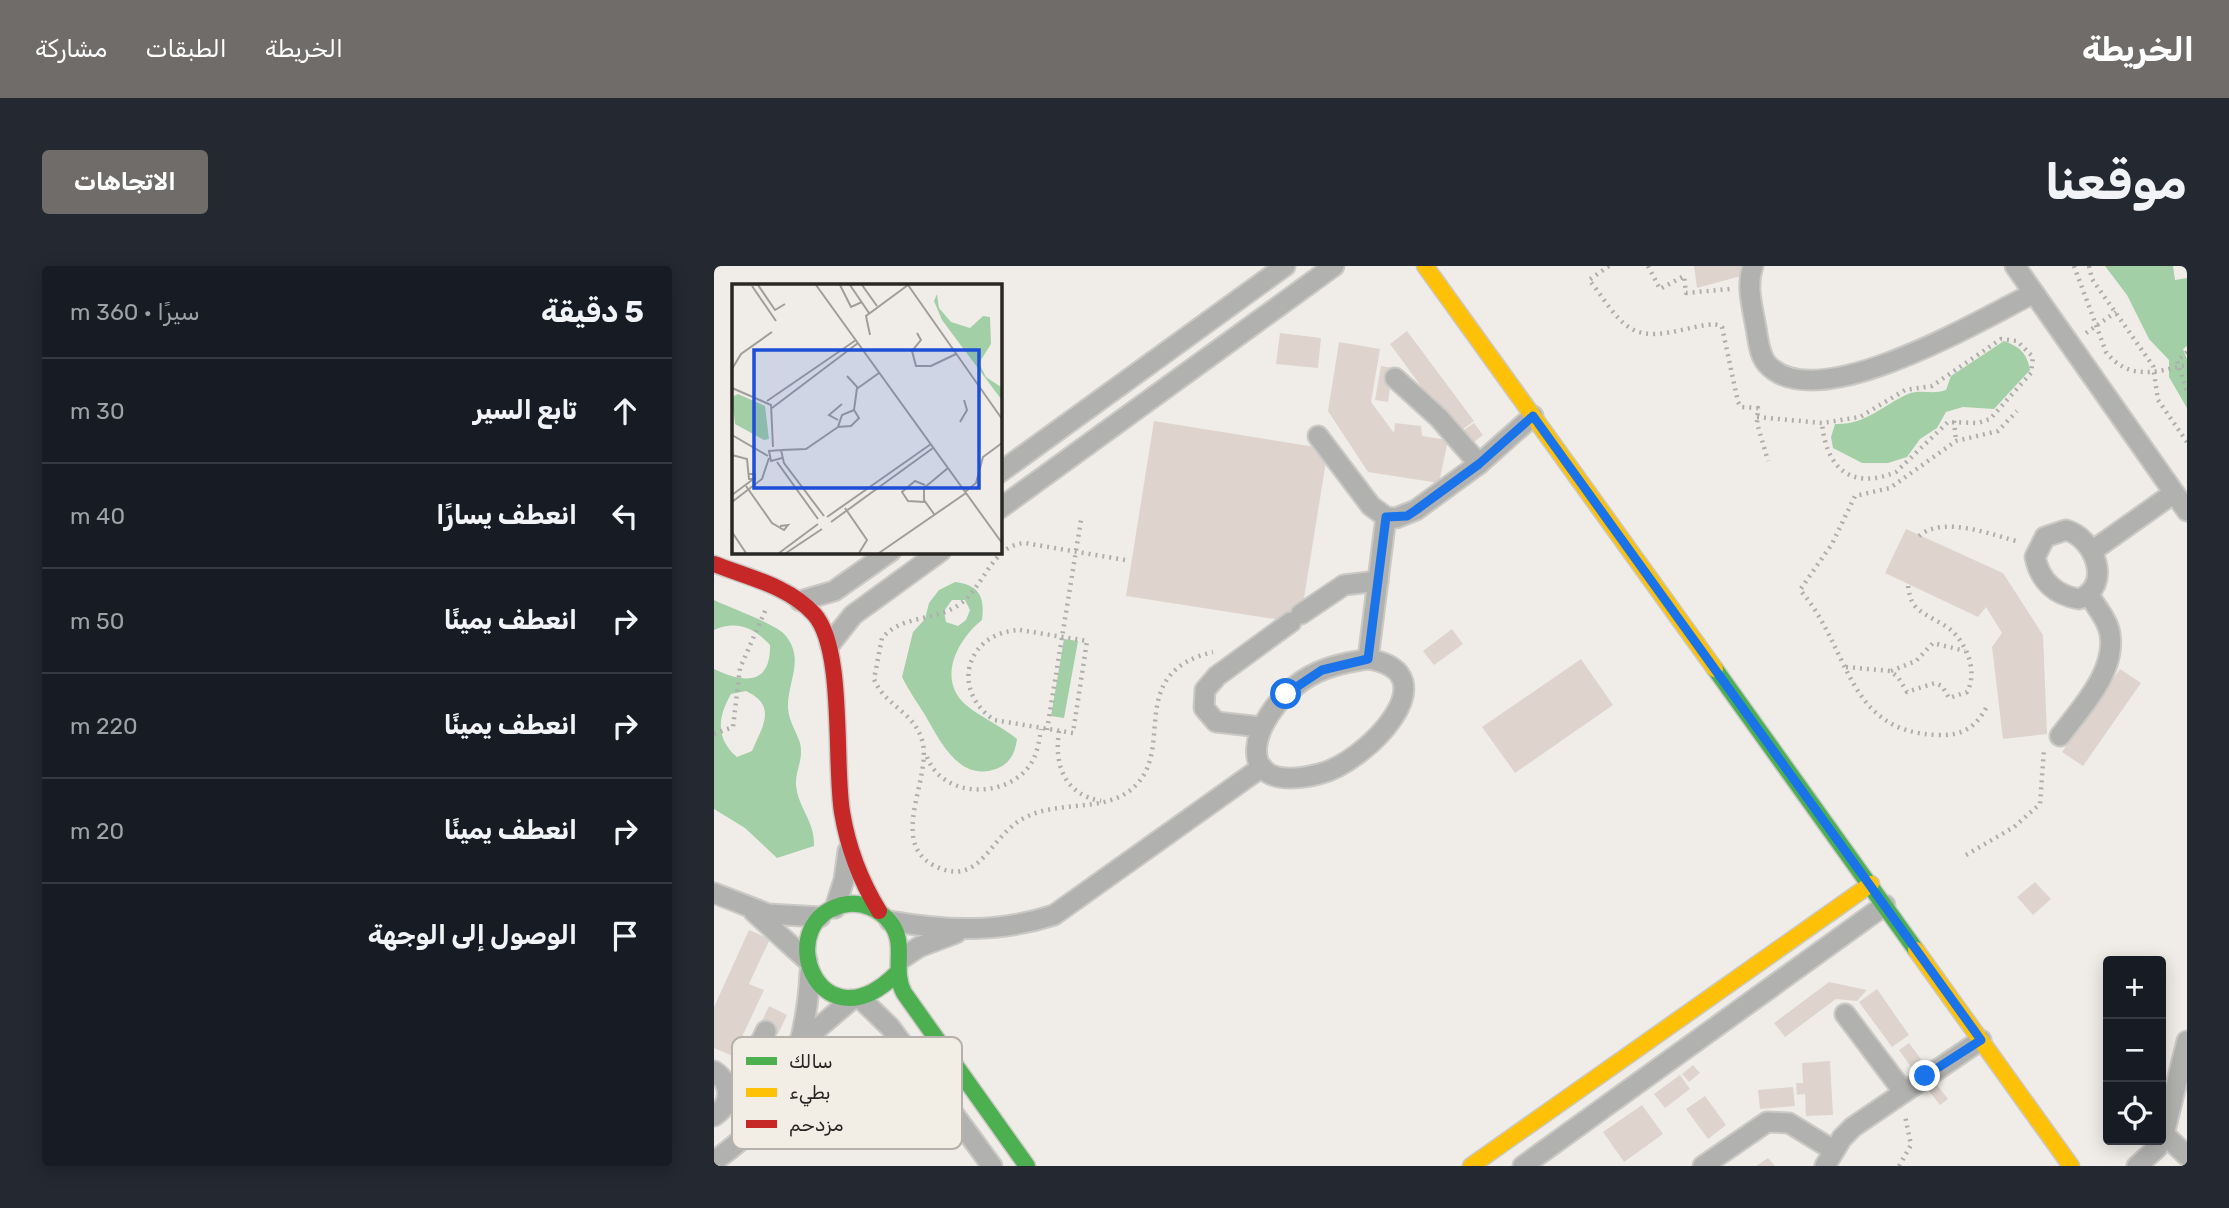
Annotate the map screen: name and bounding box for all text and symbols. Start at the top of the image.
text: الخريطة [2082,30,2194,69]
text: مشاركة [35,35,107,63]
text: الطبقات [145,35,227,63]
text: الخريطة [265,35,343,63]
button: الاتجاهات [42,150,208,214]
text: موقعنا [2045,153,2187,211]
inset map [732,284,1001,553]
text: 5 دقيقة [541,294,644,330]
text: سيرًا · 360 m [70,298,200,326]
icon: ahead [606,392,644,430]
text: تابع السير [473,395,577,426]
text: 30 m [70,397,125,425]
icon: left [606,497,644,535]
text: انعطف يسارًا [436,500,577,531]
text: 40 m [70,502,125,530]
icon: right [606,602,644,640]
text: انعطف يمينًا [444,605,577,636]
text: 50 m [70,607,124,635]
route start [1270,678,1301,709]
icon: right [606,707,644,745]
text: انعطف يمينًا [444,710,577,741]
text: 220 m [70,712,138,740]
icon: right [606,812,644,850]
text: انعطف يمينًا [444,815,577,846]
text: 20 m [70,817,124,845]
icon: arrive [606,917,644,955]
text: الوصول إلى الوجهة [368,920,577,951]
map controls [2103,956,2166,1145]
button: + [2103,956,2166,1019]
button: − [2103,1019,2166,1082]
legend [732,1037,962,1149]
text: سالك [789,1050,833,1073]
route end [1909,1060,1940,1091]
text: بطيء [789,1081,831,1107]
button: locate [2103,1082,2166,1145]
text: مزدحم [789,1113,844,1137]

